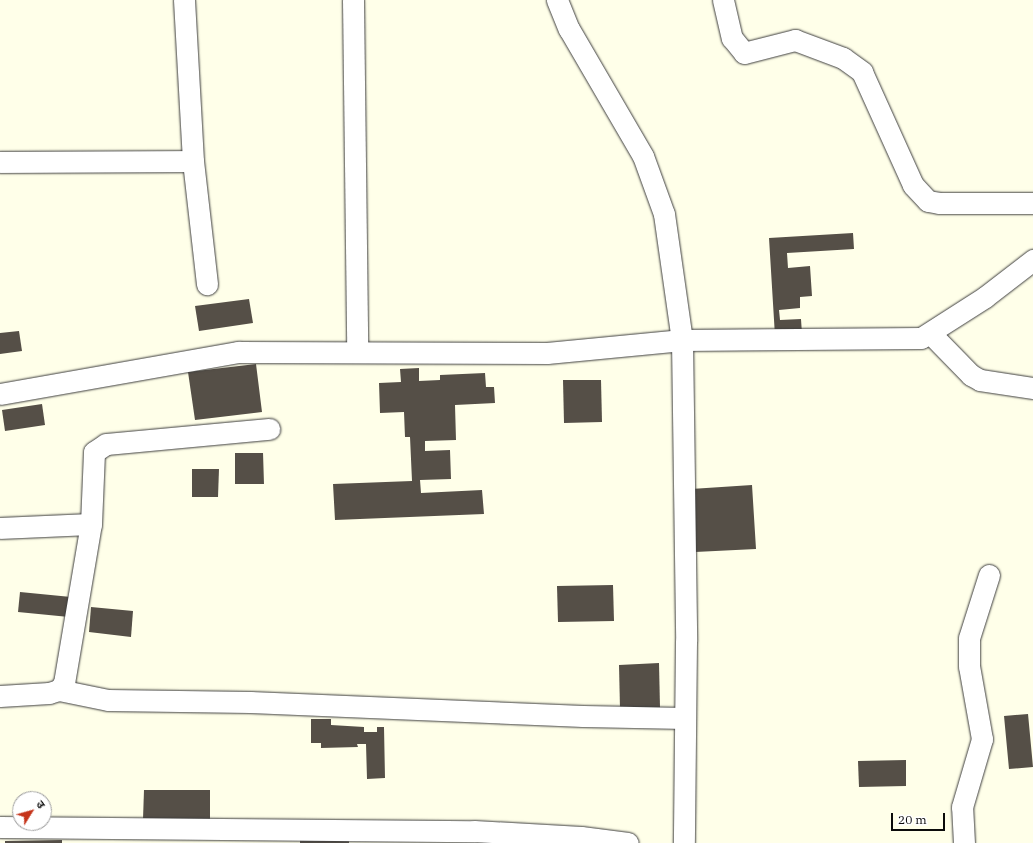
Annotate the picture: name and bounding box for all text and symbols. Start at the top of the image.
north arrow [12,791,52,831]
text: उ [33,798,48,811]
scale bar [893,805,947,831]
text: 20 m [898,812,927,827]

